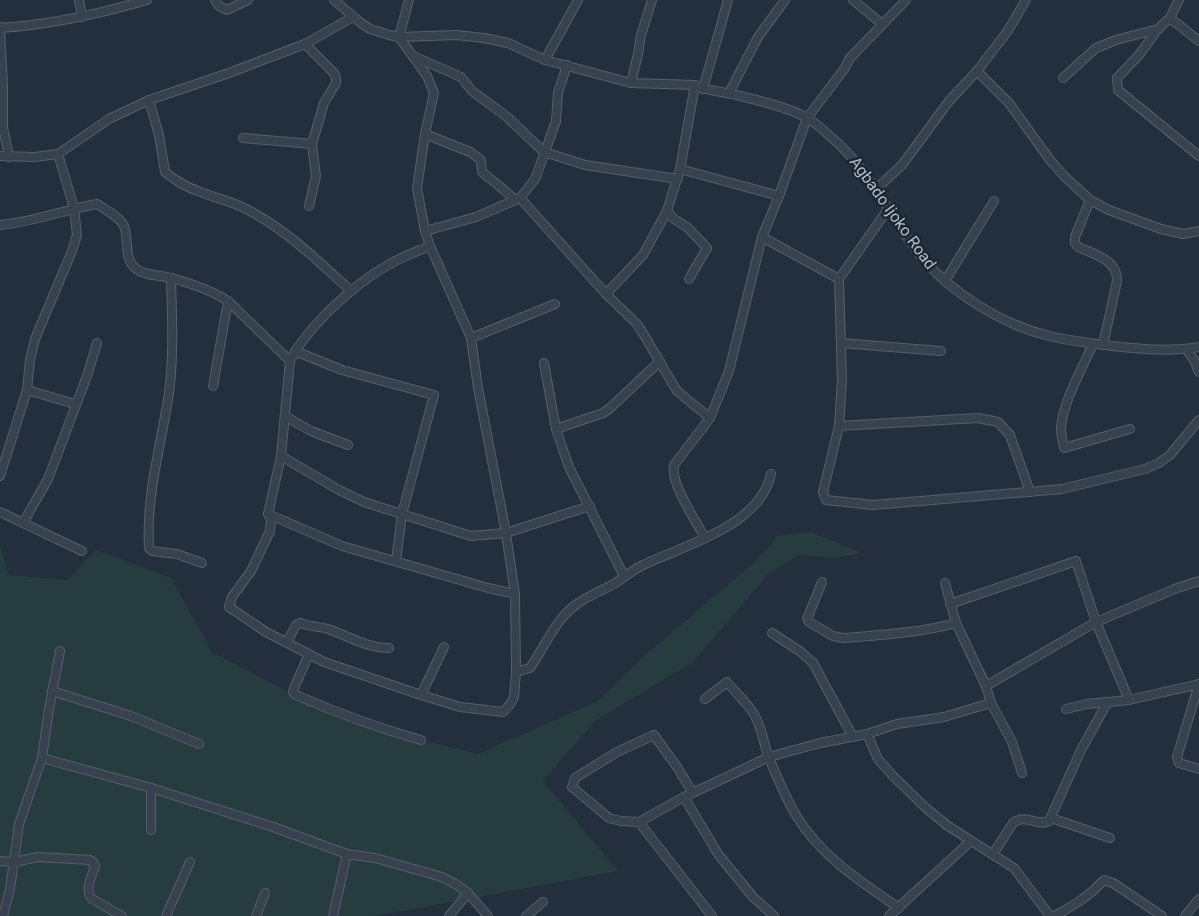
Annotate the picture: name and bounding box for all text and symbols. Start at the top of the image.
street label: Agbado Ijoko Road [846,153,940,273]

